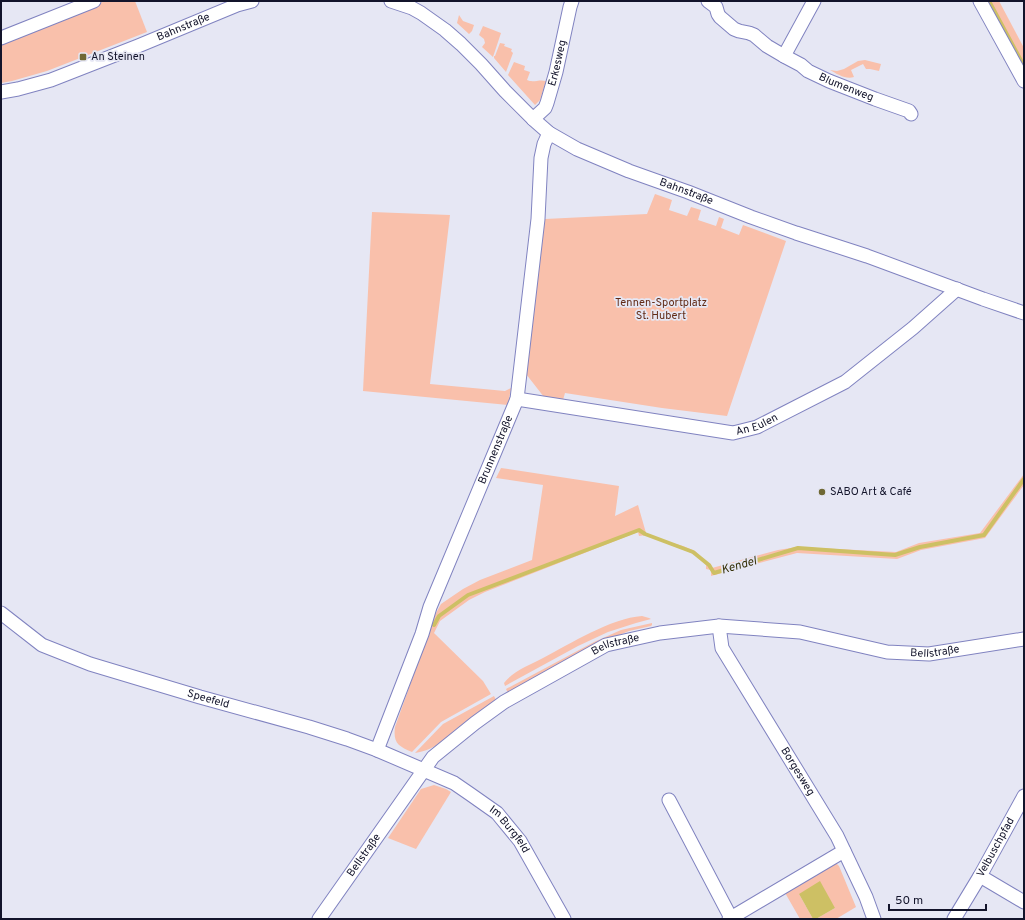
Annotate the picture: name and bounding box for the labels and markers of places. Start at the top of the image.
place label: An Steinen [91,50,145,64]
marker: An Steinen [78,52,88,62]
place label: SABO Art & Café [830,485,912,499]
marker: SABO Art & Café [817,487,827,497]

